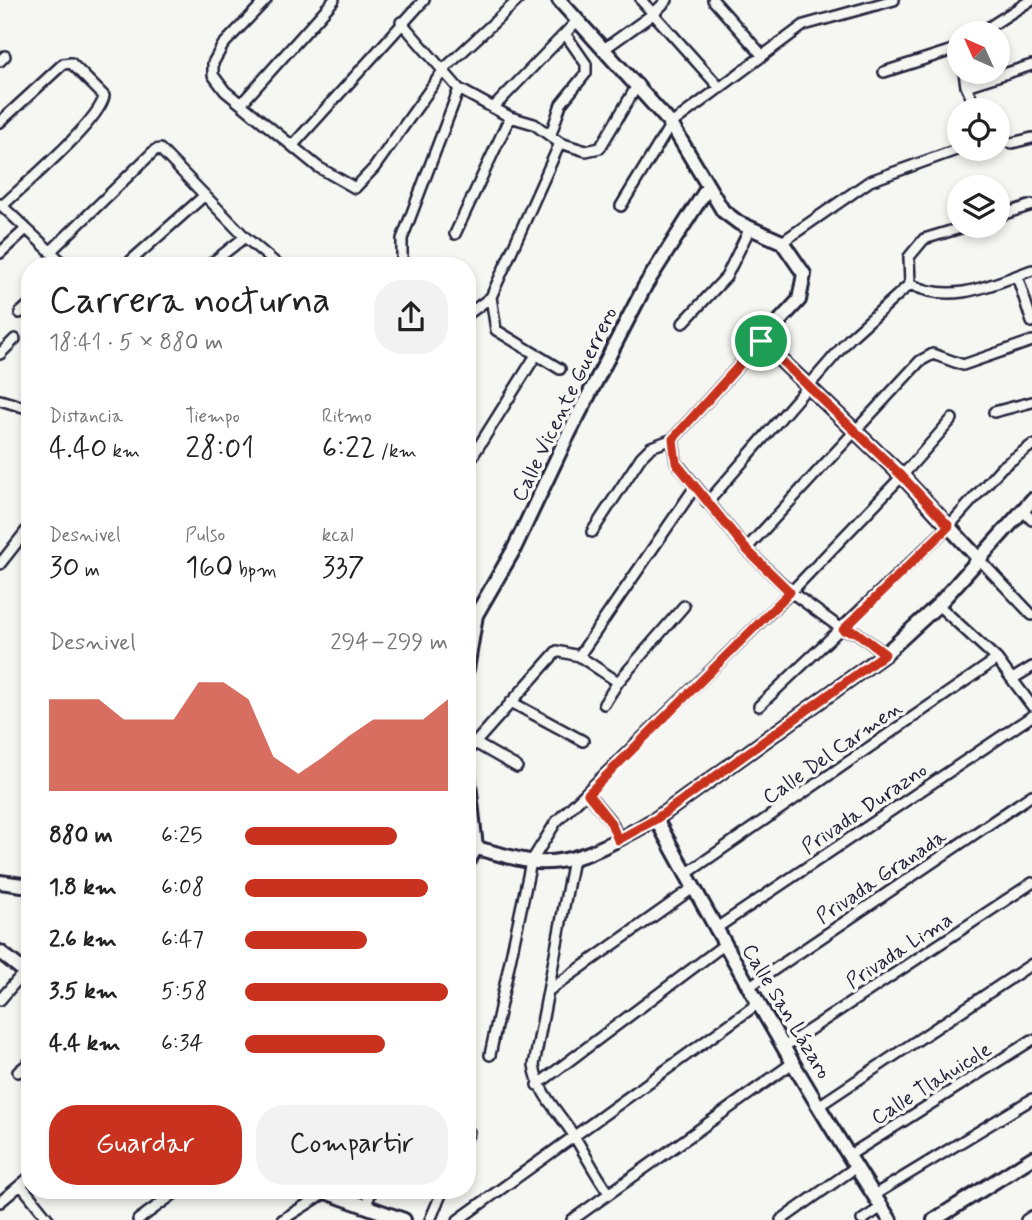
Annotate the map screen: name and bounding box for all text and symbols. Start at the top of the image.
north arrow [947,21,1010,84]
map controls [947,21,1010,238]
button: locate [947,98,1010,161]
button: layers [947,175,1010,238]
text: Carrera nocturna [49,277,331,326]
button: share [374,280,448,354]
street label: Calle Vicente Guerrero [506,302,624,506]
pin [731,311,791,371]
icon: arrive [742,322,780,360]
text: 18:41 · 5 × 880 m [49,328,223,358]
text: Distancia [49,404,123,429]
text: Tiempo [185,404,240,429]
text: Ritmo [322,404,372,429]
text: 4.40 [49,429,107,468]
text: 28:01 [185,429,254,468]
text: 6:22 [322,429,376,468]
text: km [107,439,140,464]
text: /km [376,439,417,464]
text: Desnivel [49,523,121,548]
text: Pulso [185,523,225,548]
text: kcal [322,523,354,548]
text: 30 [49,548,80,587]
text: 160 [185,548,233,587]
text: 337 [322,548,365,587]
text: m [80,558,100,583]
text: bpm [233,558,277,583]
text: Desnivel [49,628,136,658]
text: 294–299 m [330,628,448,658]
street label: Calle Del Carmen [757,694,908,811]
street label: Privada Durazno [796,756,933,861]
text: 880 m [49,821,113,851]
text: 6:25 [161,821,202,851]
street label: Privada Granada [811,823,953,931]
text: 1.8 km [49,873,117,903]
text: 6:08 [161,873,204,903]
street label: Privada Lima [841,906,958,996]
text: 2.6 km [49,925,117,955]
text: 6:47 [161,925,204,955]
street label: Calle San Lázaro [735,939,838,1084]
text: 3.5 km [49,977,118,1007]
text: 5:58 [161,977,207,1007]
text: 4.4 km [49,1029,120,1059]
text: 6:34 [161,1029,203,1059]
street label: Calle Tlahuicole [866,1036,997,1132]
button: Guardar [49,1105,242,1185]
button: Compartir [256,1105,448,1185]

